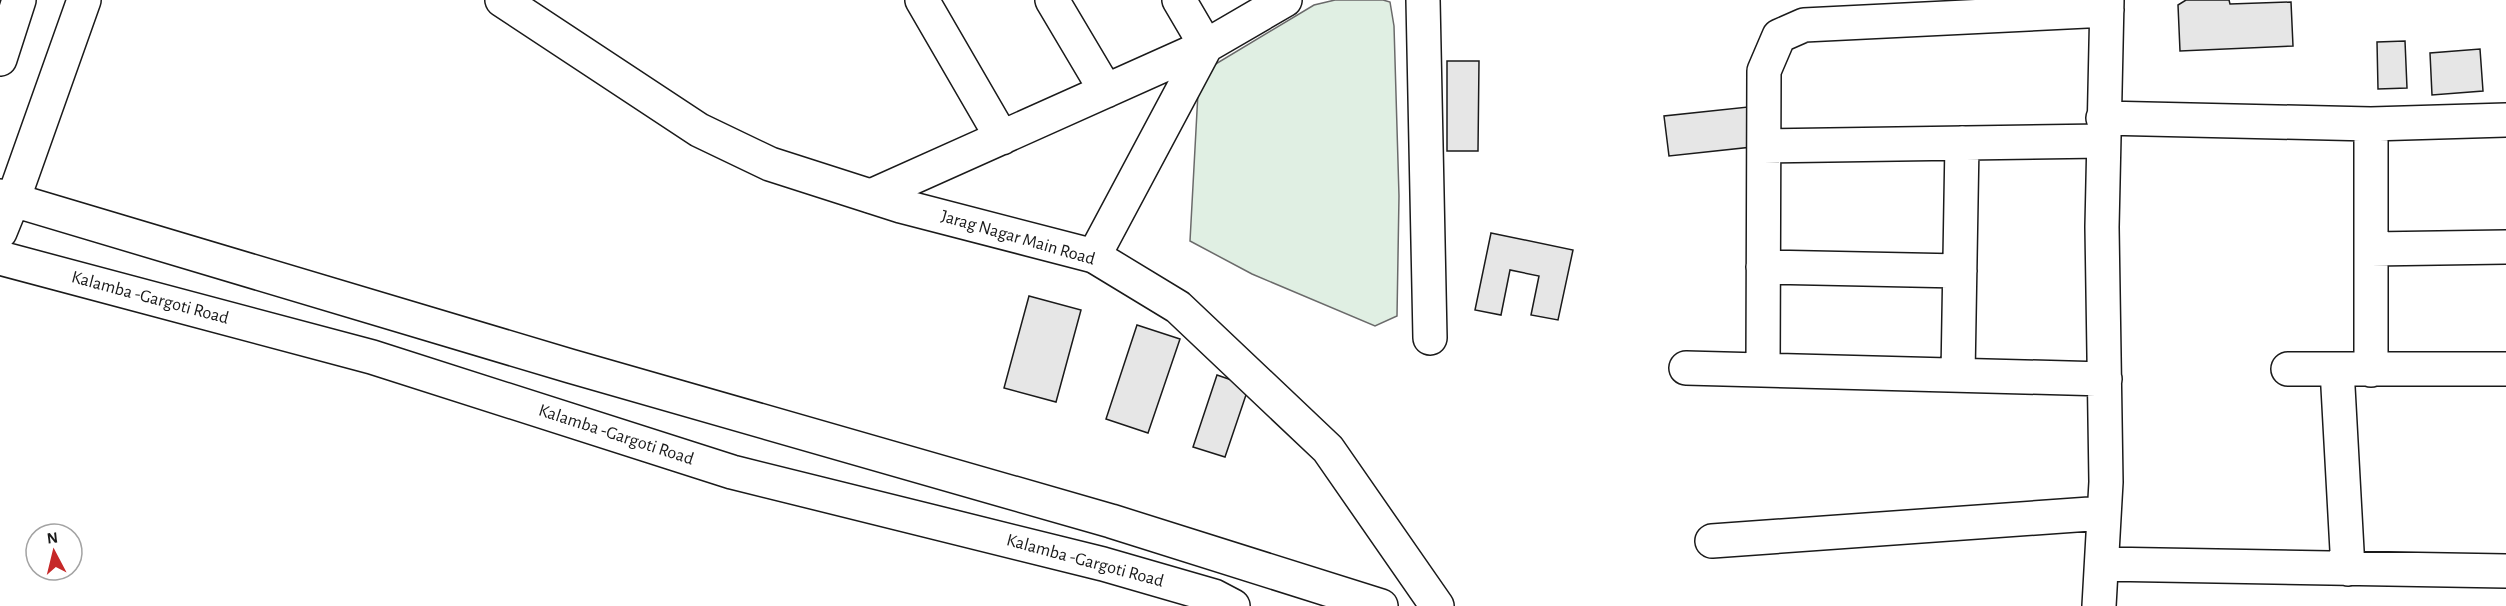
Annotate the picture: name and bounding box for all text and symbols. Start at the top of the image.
street label: Jarag Nagar Main Road [939,207,1097,269]
street label: Kalamba -Gargoti Road [69,268,231,328]
street label: Kalamba -Gargoti Road [536,401,696,469]
north arrow [24,522,84,582]
text: N [46,529,59,547]
street label: Kalamba -Gargoti Road [1004,531,1166,591]

